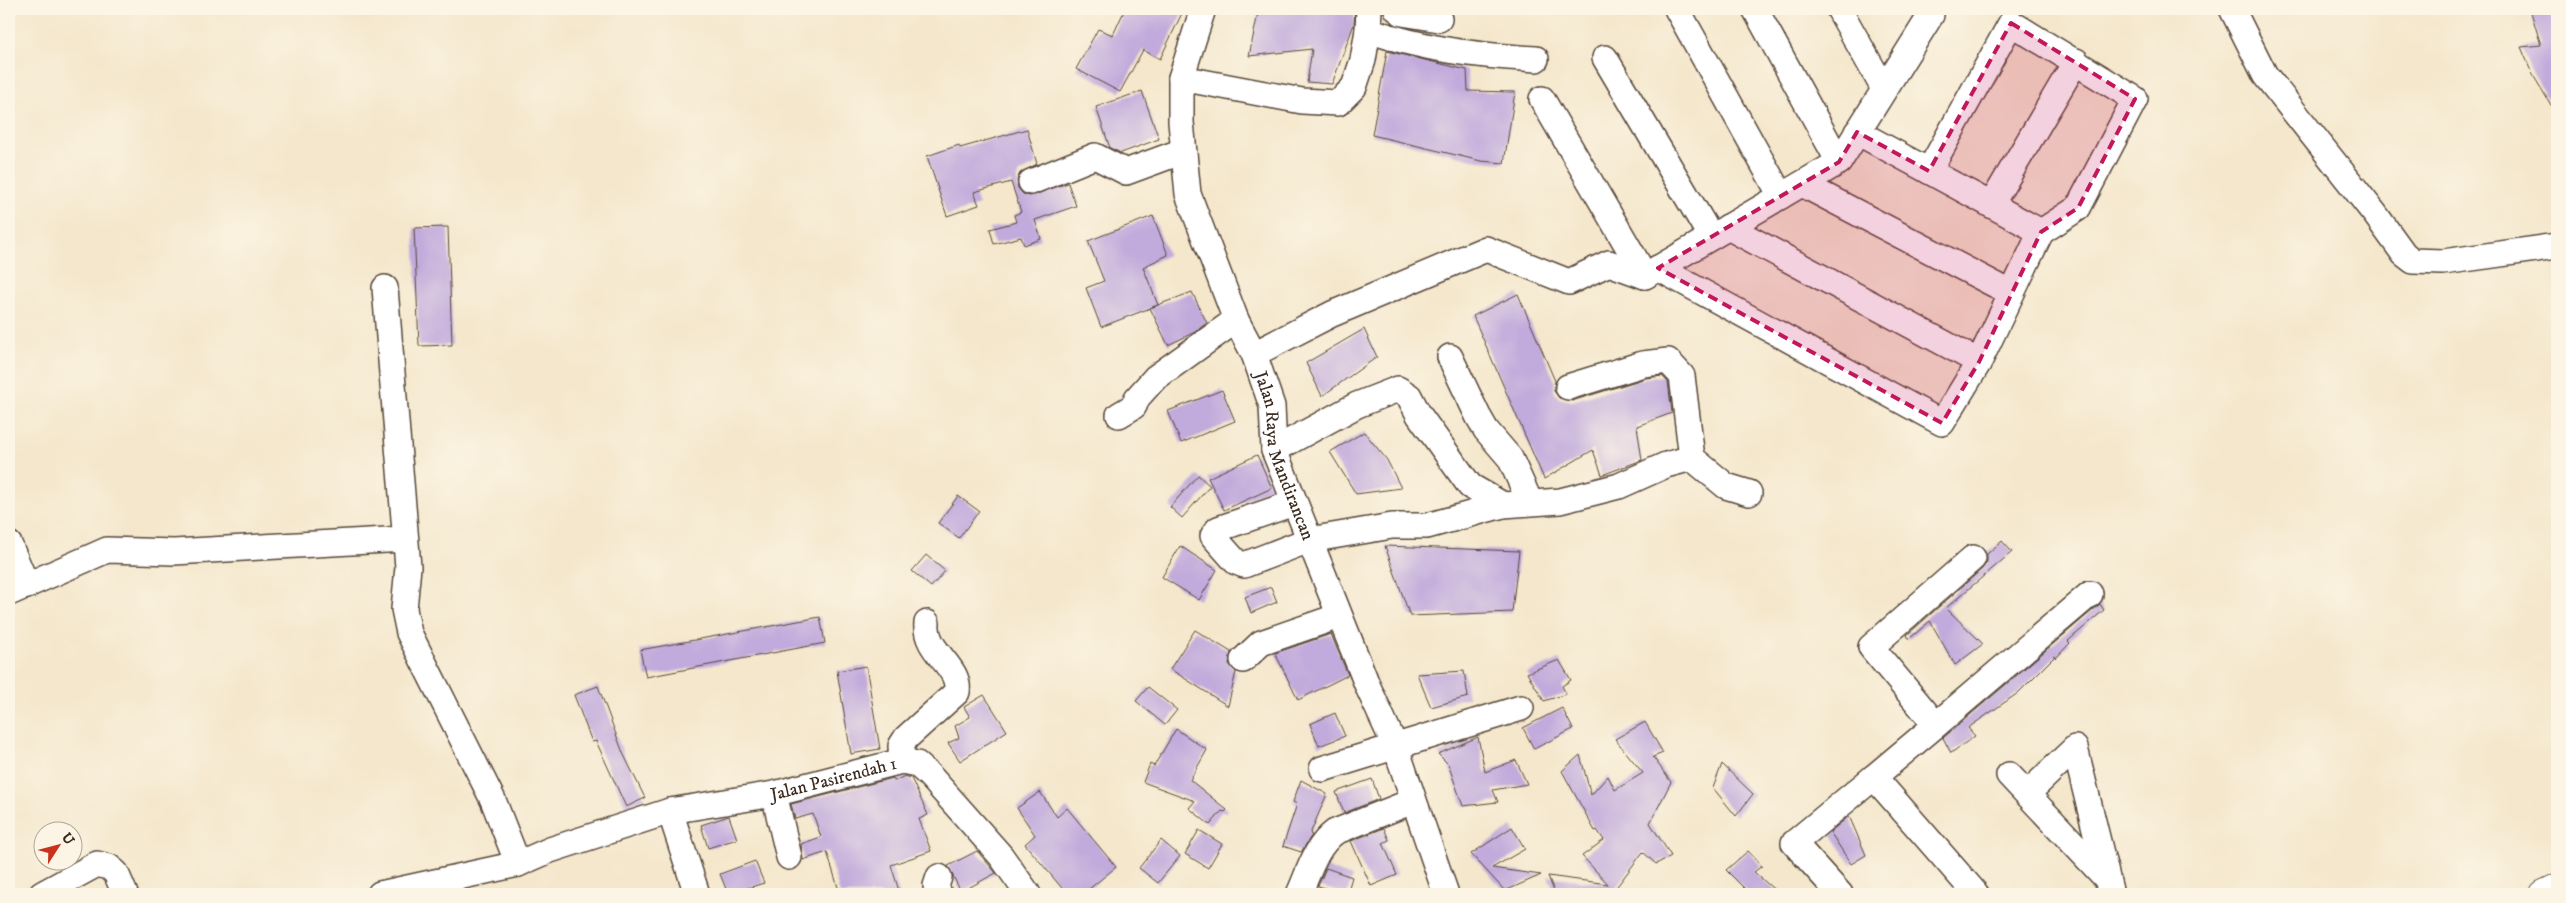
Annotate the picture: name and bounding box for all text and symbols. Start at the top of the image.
street label: Jalan Raya Mandirancan [1248,367,1319,544]
street label: Jalan Pasirendah 1 [767,753,899,807]
north arrow [32,820,82,870]
text: U [57,829,78,849]

